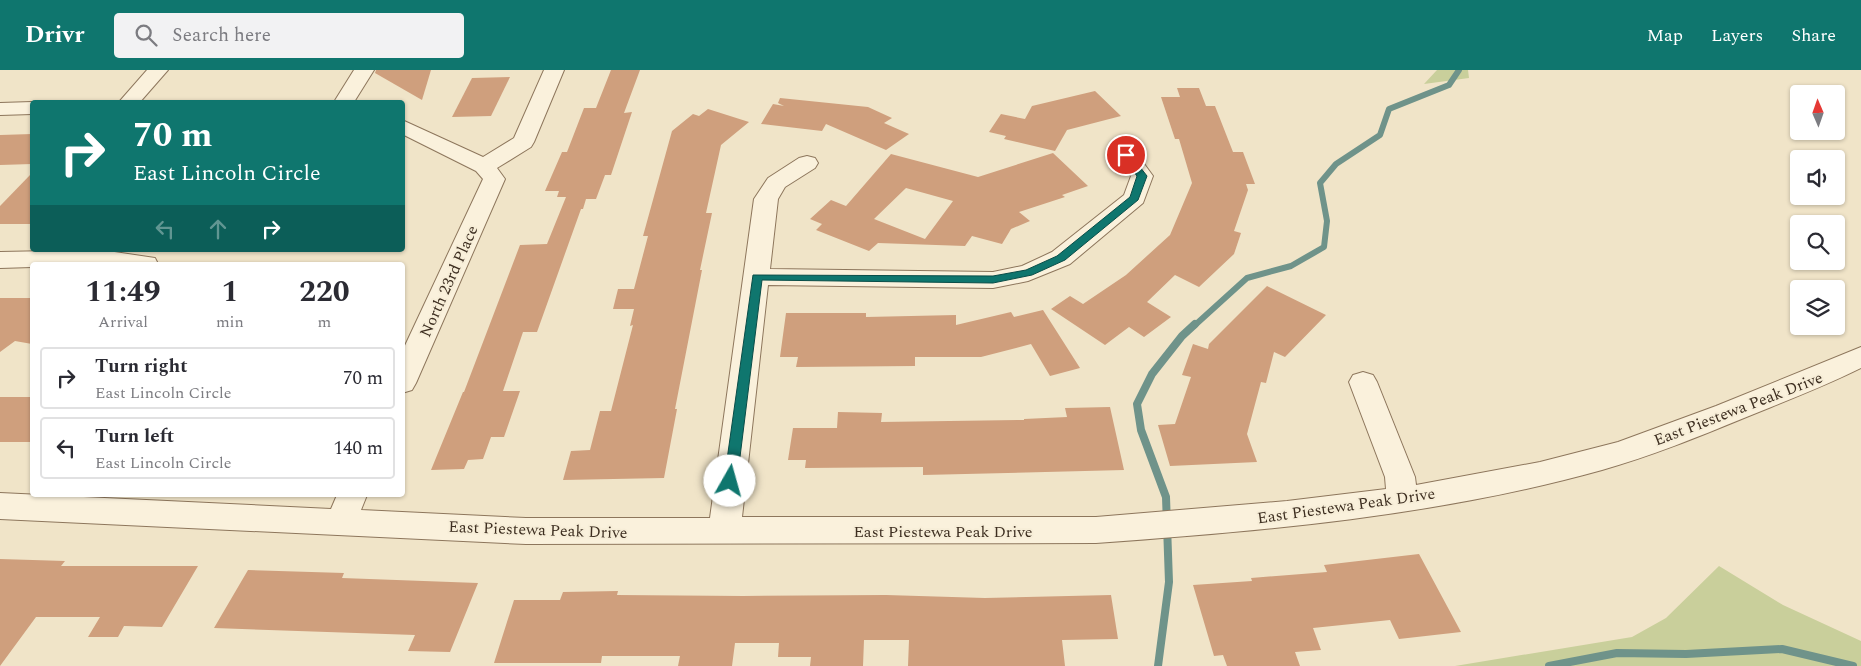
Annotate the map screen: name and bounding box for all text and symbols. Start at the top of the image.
search box [114,13,464,58]
text: Drivr [25,17,84,53]
icon: search [132,21,160,49]
text: Search here [172,21,271,50]
text: Map [1647,22,1683,49]
text: Layers [1711,22,1763,49]
text: Share [1791,22,1836,49]
north arrow [1790,85,1845,140]
map controls [1790,85,1845,335]
text: 70 m [133,109,213,162]
icon: right [50,120,115,185]
pin [1105,134,1147,176]
icon: arrive [1112,141,1140,169]
button: sound [1790,150,1845,205]
text: East Lincoln Circle [133,157,321,190]
icon: left [151,215,179,243]
icon: ahead [204,215,232,243]
icon: right [257,215,285,243]
button: search [1790,215,1845,270]
street label: North 23rd Place [414,222,484,341]
text: 11:49 [85,269,161,315]
text: 1 [221,269,238,315]
text: 220 [299,269,350,315]
button: layers [1790,280,1845,335]
text: Arrival [98,310,148,334]
text: min [216,310,244,334]
text: m [318,310,331,334]
text: Turn right [95,352,188,381]
icon: right [52,364,80,392]
text: 70 m [343,364,383,393]
street label: East Piestewa Peak Drive [1650,366,1826,452]
text: East Lincoln Circle [95,381,232,405]
text: Turn left [95,422,174,451]
icon: left [52,434,80,462]
text: 140 m [333,434,383,463]
text: East Lincoln Circle [95,451,232,475]
position arrow [703,454,755,506]
street label: East Piestewa Peak Drive [1256,482,1437,530]
street label: East Piestewa Peak Drive [448,515,628,545]
street label: East Piestewa Peak Drive [853,520,1033,544]

